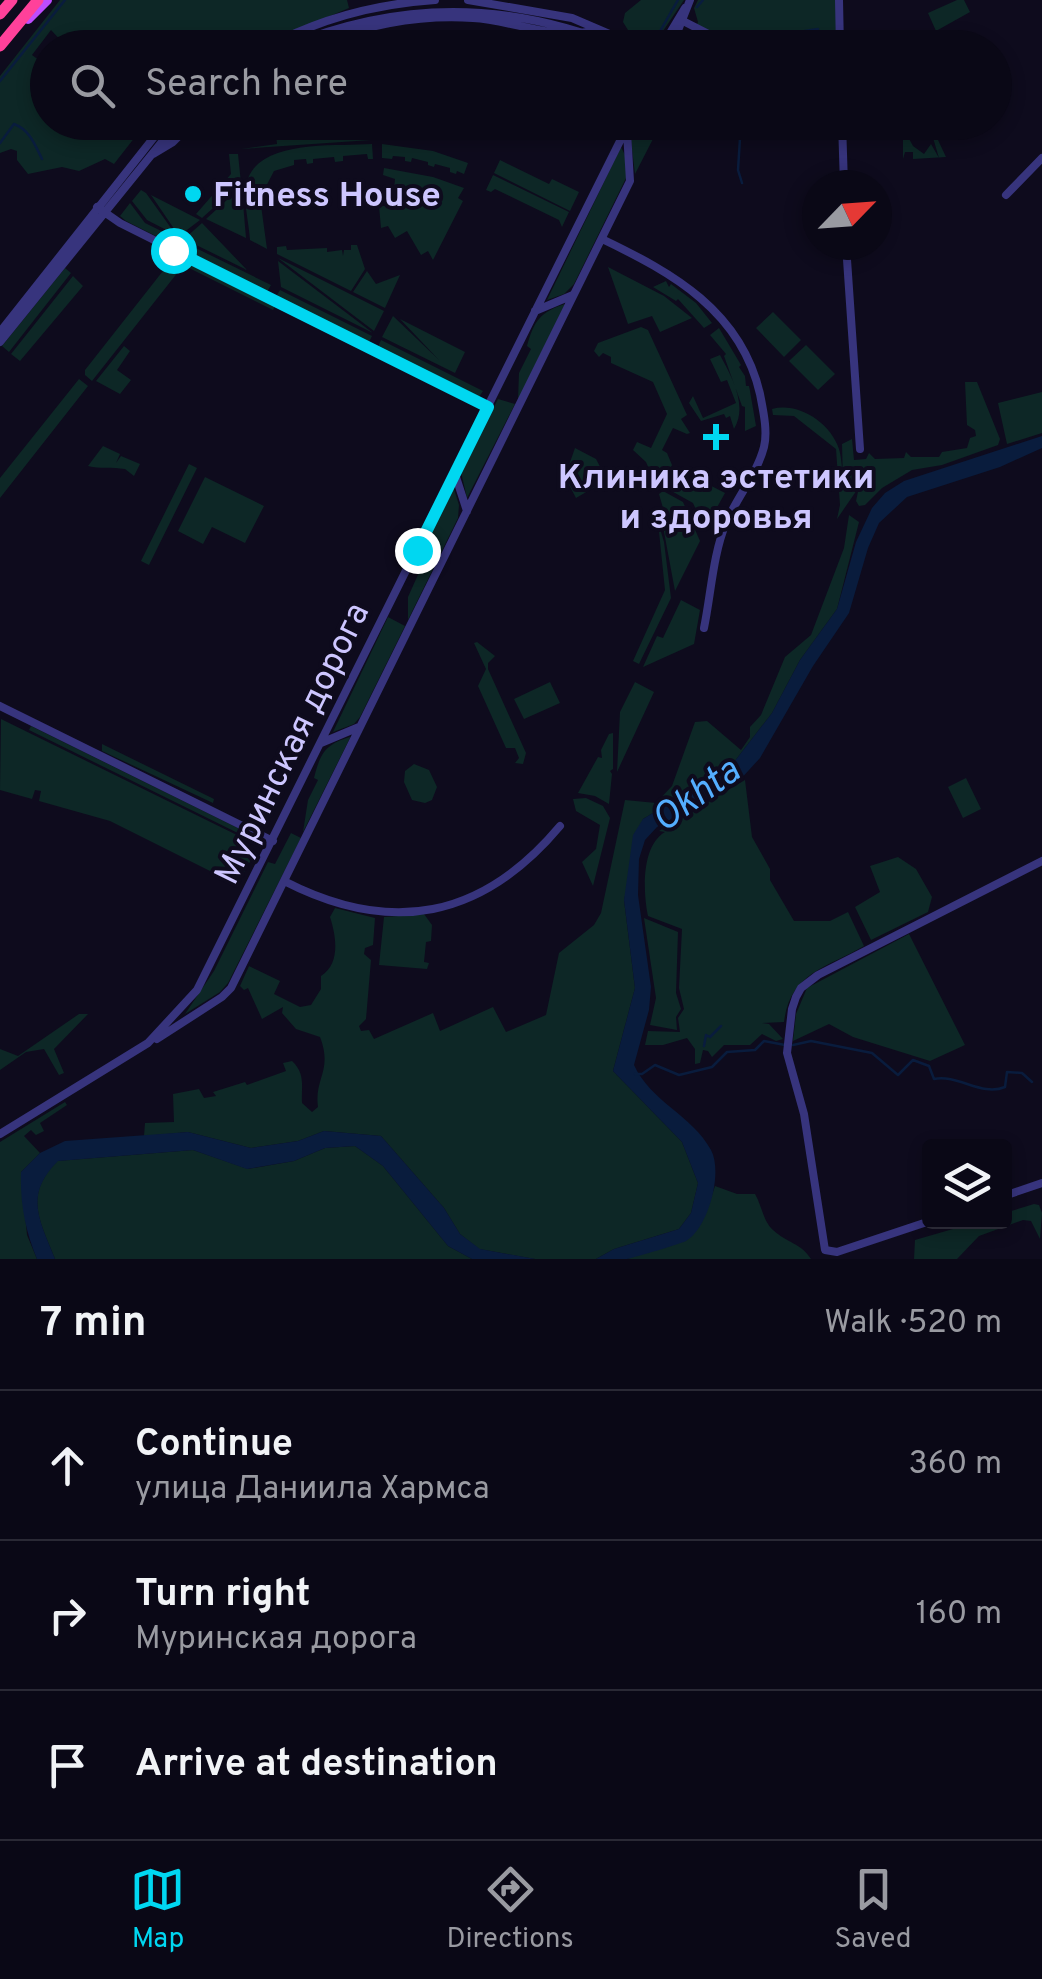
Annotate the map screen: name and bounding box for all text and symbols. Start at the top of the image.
search box [30,30,1012,140]
icon: search [65,58,120,113]
text: Search here [145,61,348,110]
north arrow [802,170,892,260]
place label: Fitness House [213,175,441,219]
marker: Fitness House [182,183,204,205]
route start [151,228,197,274]
marker: Клиника эстетики и здоровья [703,424,729,450]
place label: Клиника эстетики и здоровья [558,457,874,541]
route end [395,528,441,574]
street label: Муринская дорога [206,596,381,893]
water label: Okhta [643,748,751,845]
map controls [922,1139,1012,1229]
button: layers [922,1139,1012,1229]
text: 7 min [40,1298,147,1351]
text: Walk · 520 m [824,1304,1002,1344]
text: Continue [135,1421,293,1470]
icon: ahead [40,1438,95,1493]
text: 360 m [908,1445,1002,1485]
text: улица Даниила Хармса [135,1470,490,1510]
text: Turn right [135,1571,310,1620]
icon: right [40,1588,95,1643]
text: 160 m [916,1595,1002,1635]
text: Муринская дорога [135,1620,417,1660]
icon: arrive [40,1738,95,1793]
text: Arrive at destination [135,1741,498,1790]
tab: Map [130,1862,185,1958]
tab: Directions [446,1862,574,1958]
tab: Saved [835,1862,912,1958]

